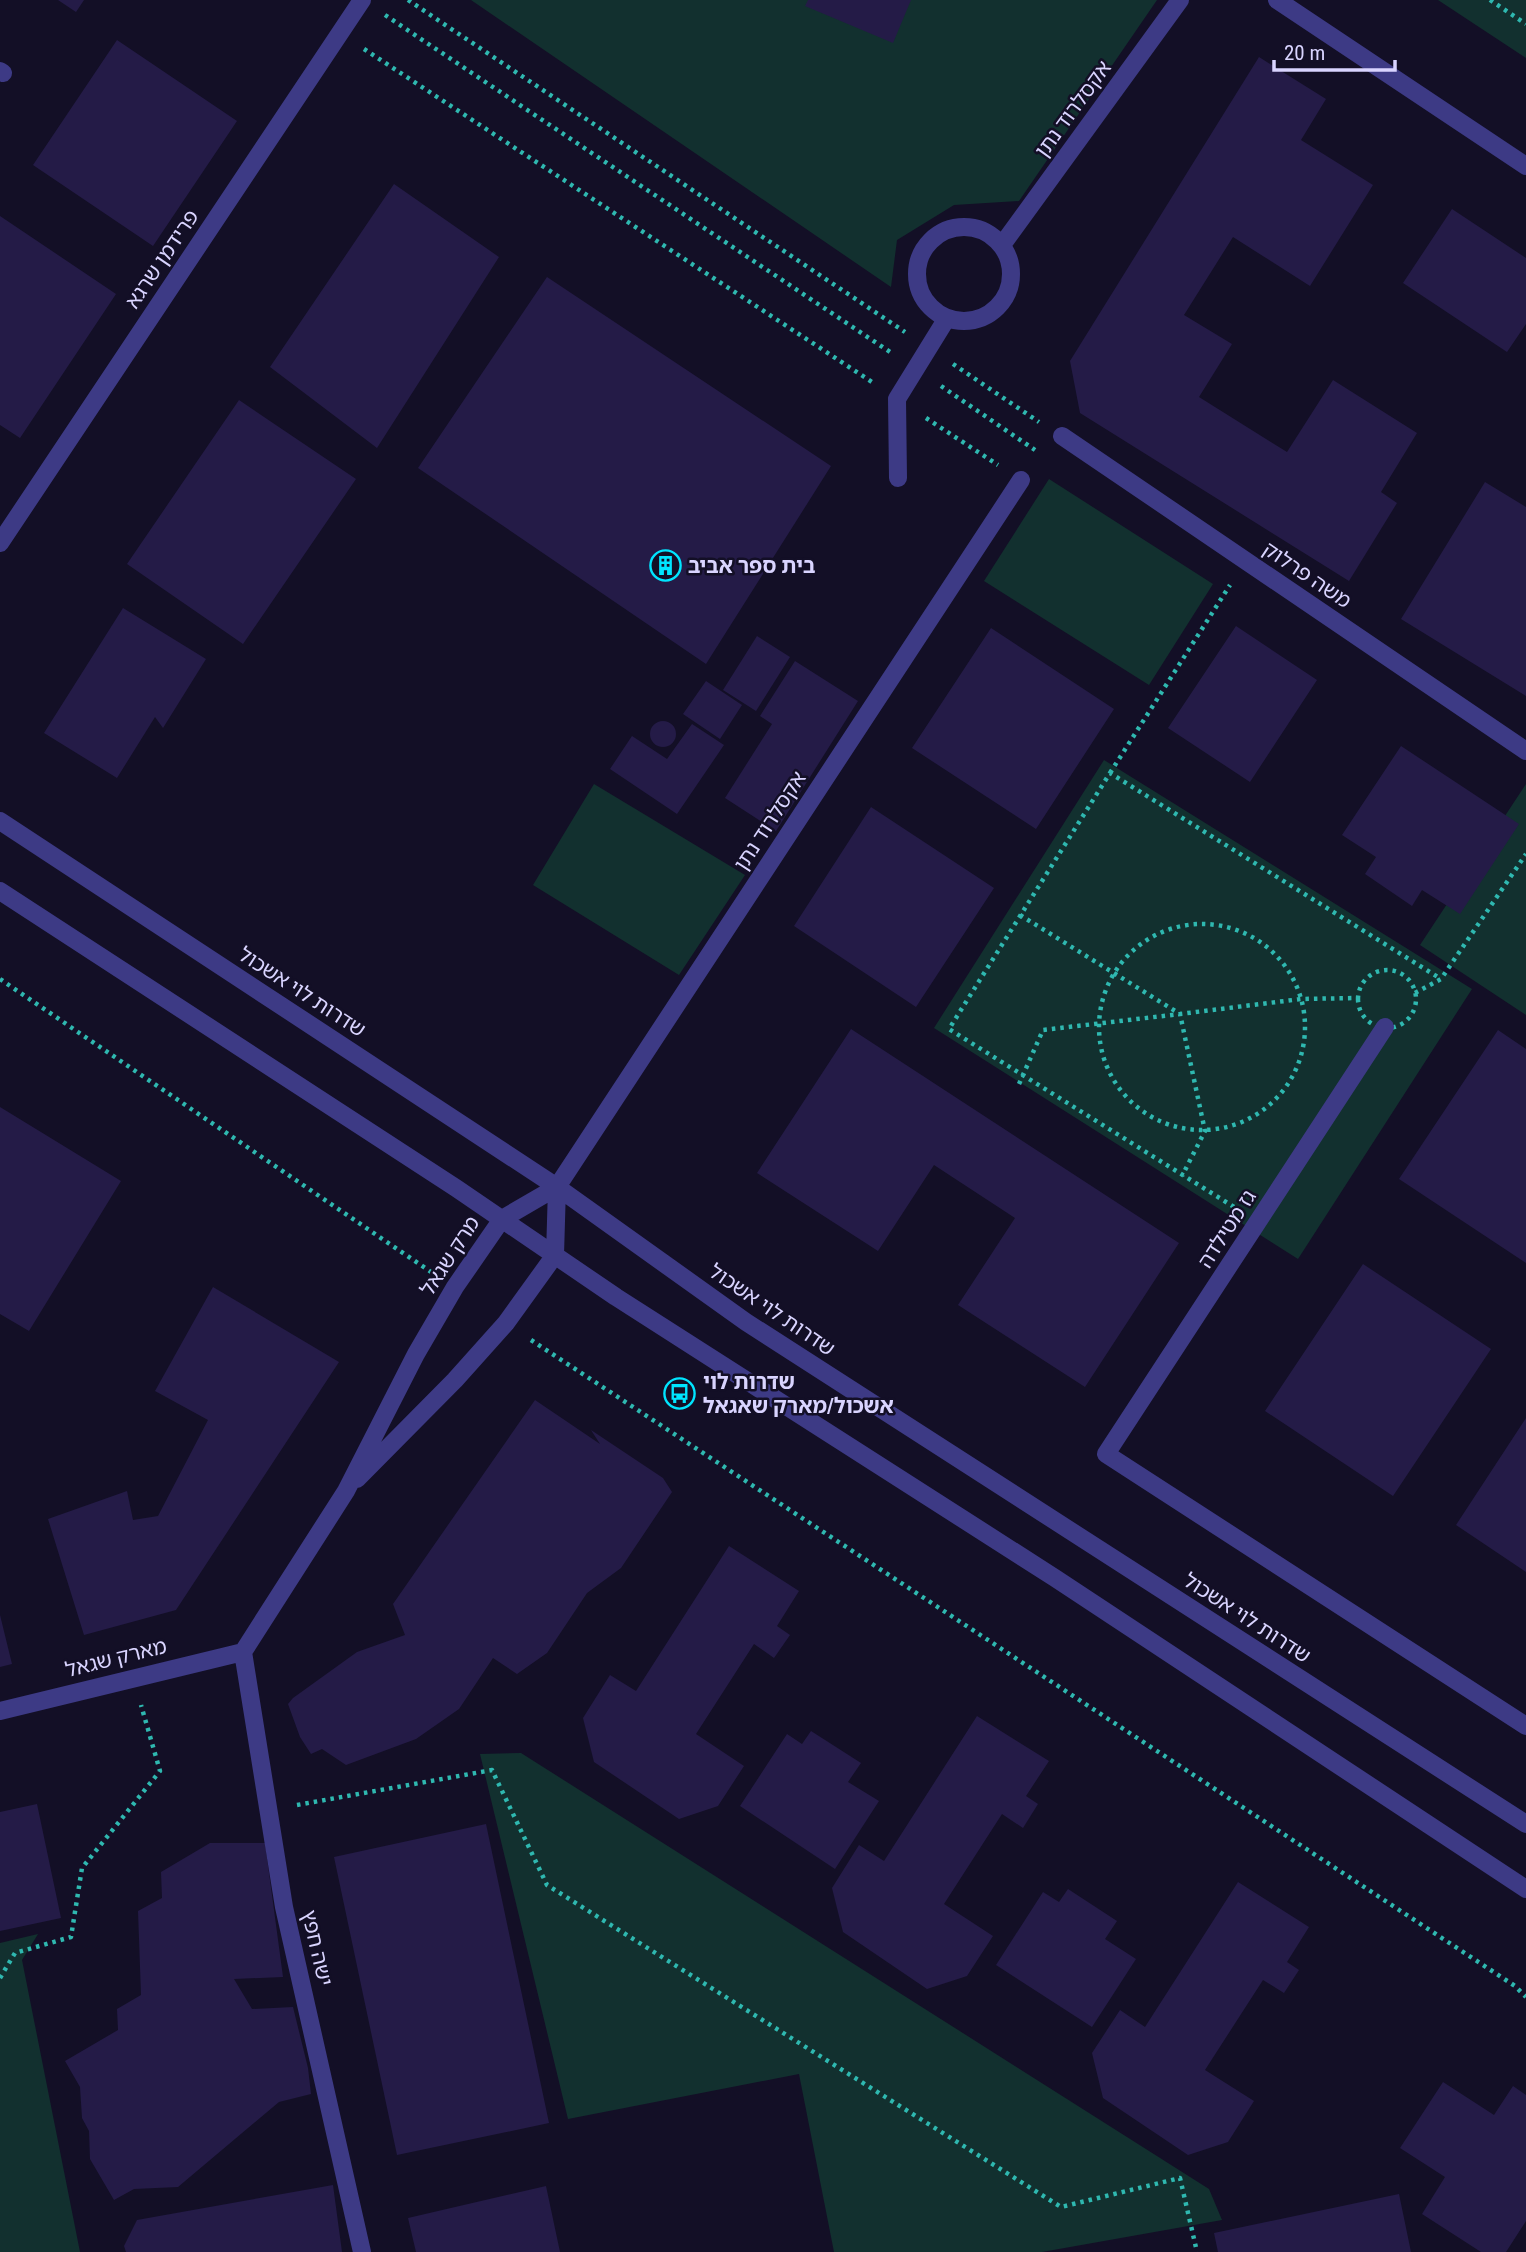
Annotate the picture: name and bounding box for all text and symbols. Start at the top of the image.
scale bar [1274,28,1395,72]
text: 20 m [1284,41,1325,65]
street label: אקסלרוד נתן [1030,56,1116,162]
street label: פרידמן שרגא [120,205,204,313]
street label: משה פרלוק [1258,537,1356,613]
building icon: בית ספר אביב [648,549,682,583]
place label: בית ספר אביב [688,554,816,578]
street label: אקסלרוד נתן [729,767,811,875]
street label: שדרות לוי אשכול [234,942,370,1042]
street label: גז מטילדה [1193,1185,1261,1272]
street label: מרק שגאל [415,1212,485,1300]
street label: שדרות לוי אשכול [705,1259,839,1361]
place label: שדרות לוי אשכול/מארק שאגאל [703,1370,894,1418]
bus stop icon: שדרות לוי אשכול/מארק שאגאל [663,1377,697,1411]
street label: שדרות לוי אשכול [1179,1568,1315,1668]
street label: מארק שגאל [63,1634,169,1682]
street label: ישה חפץ [297,1908,337,1988]

